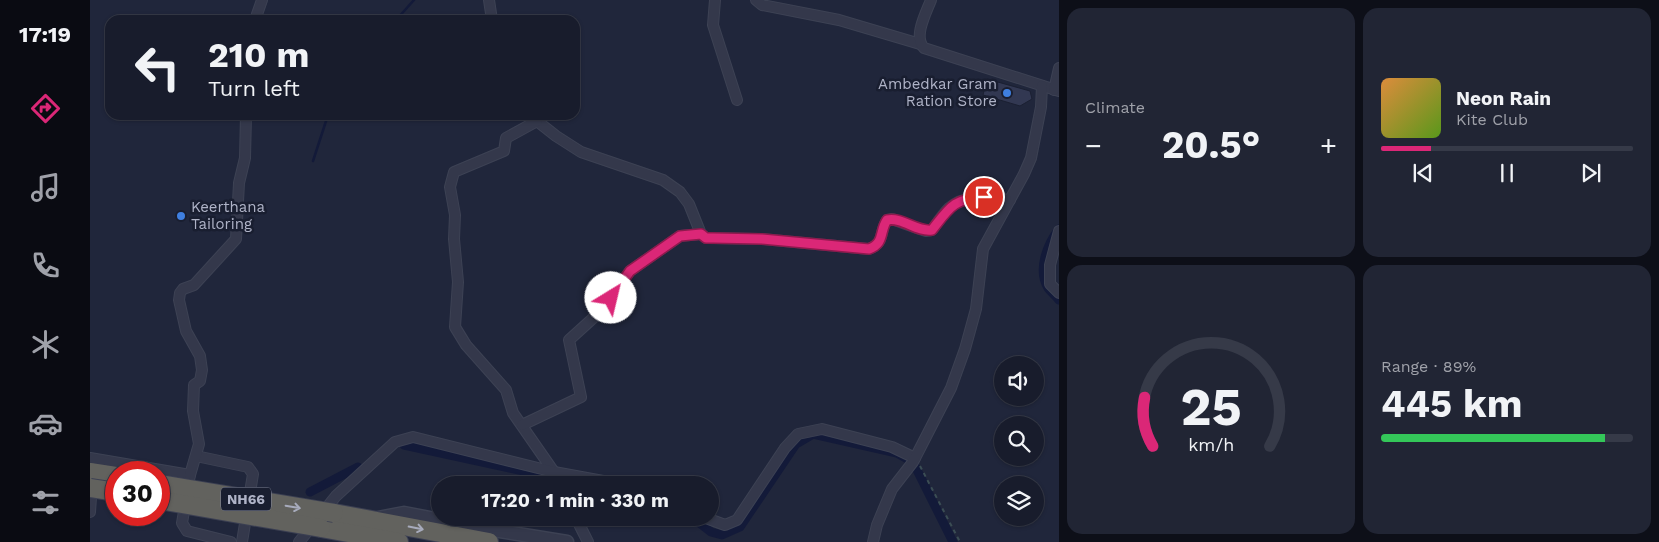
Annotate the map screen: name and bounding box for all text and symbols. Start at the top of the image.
text: 17:19 [19,22,71,47]
text: 210 m [208,34,309,76]
icon: left [125,35,190,100]
place label: Ambedkar Gram Ration Store [878,75,997,110]
text: Turn left [208,76,300,101]
marker: Ambedkar Gram Ration Store [1001,87,1013,99]
text: Neon Rain [1456,87,1551,110]
icon: directions [28,91,63,126]
text: Climate [1085,98,1145,117]
text: Kite Club [1456,110,1528,129]
text: 20.5° [1162,123,1260,167]
text: − [1085,129,1102,162]
text: + [1320,129,1337,162]
icon: previous [1409,159,1437,187]
icon: pause [1493,159,1521,187]
icon: next [1577,159,1605,187]
icon: music [28,170,63,205]
pin [963,176,1005,218]
icon: arrive [970,183,998,211]
place label: Keerthana Tailoring [191,198,266,233]
marker: Keerthana Tailoring [175,210,187,222]
icon: phone [28,248,63,283]
position arrow [584,271,636,323]
icon: climate [28,327,63,362]
map controls [994,356,1044,526]
button: sound [994,356,1044,406]
text: Range · 89% [1381,357,1476,376]
text: 25 [1180,377,1242,438]
text: 445 km [1381,382,1523,426]
icon: car [28,406,63,441]
button: search [994,416,1044,466]
text: km/h [1188,434,1234,455]
speed limit sign: 30 [105,461,170,526]
button: layers [994,476,1044,526]
icon: filters [28,485,63,520]
road number: NH66 [221,488,271,510]
text: 17:20 · 1 min · 330 m [481,489,669,512]
one-way arrow [285,502,301,512]
one-way arrow [408,524,424,534]

